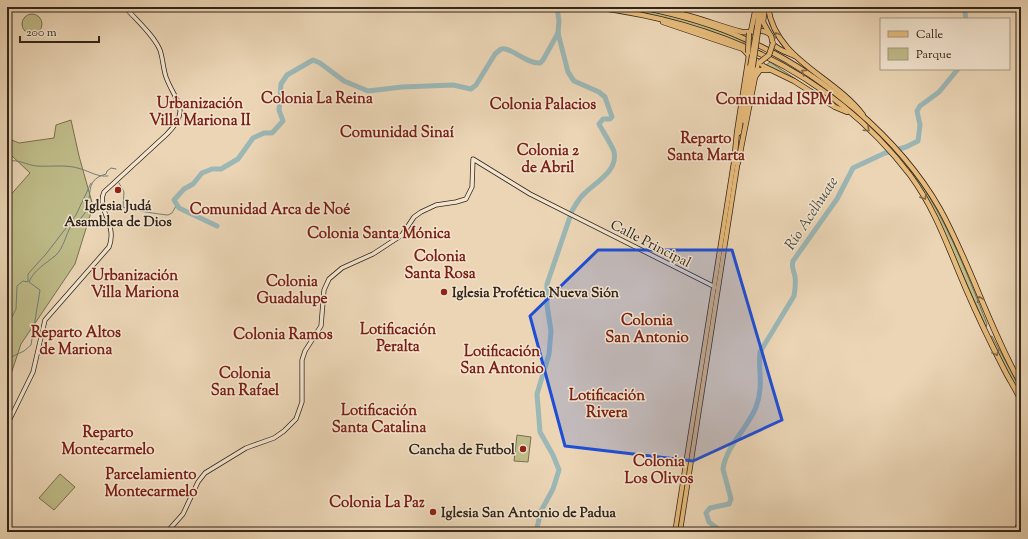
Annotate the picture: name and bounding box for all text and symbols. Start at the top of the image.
scale bar [20,18,99,44]
legend [880,18,1010,70]
text: 200 m [26,24,57,42]
text: Calle [916,26,944,44]
one-way arrow [775,32,782,39]
text: Parque [916,46,952,64]
one-way arrow [801,69,808,77]
district label: Colonia La Reina [261,89,373,110]
district label: Comunidad ISPM [716,90,832,111]
district label: Urbanización Villa Mariona II [149,94,251,132]
district label: Colonia Palacios [490,95,596,116]
district label: Comunidad Sinaí [340,123,455,144]
one-way arrow [863,124,870,131]
district label: Reparto Santa Marta [667,129,745,167]
district label: Colonia 2 de Abril [517,141,580,179]
water label: Río Acelhuate [781,173,844,255]
marker: Iglesia Judá Asamblea de Dios [113,185,123,195]
one-way arrow [919,193,926,200]
place label: Iglesia Judá Asamblea de Dios [64,197,172,233]
district label: Comunidad Arca de Noé [190,200,350,221]
street label: Calle Principal [606,216,694,274]
district label: Colonia Santa Mónica [307,224,451,245]
district label: Colonia Santa Rosa [404,247,476,285]
district label: Urbanización Villa Mariona [91,266,179,304]
district label: Colonia Guadalupe [257,272,328,310]
place label: Iglesia Profética Nueva Sión [452,284,620,304]
marker: Iglesia Profética Nueva Sión [439,287,449,297]
one-way arrow [977,295,985,303]
district label: Colonia San Antonio [605,311,689,349]
district label: Lotificación Peralta [360,320,436,358]
district label: Reparto Altos de Mariona [31,323,121,361]
district label: Colonia Ramos [233,325,333,346]
district label: Lotificación San Antonio [460,342,544,380]
one-way arrow [991,348,999,356]
district label: Colonia San Rafael [211,364,280,402]
district label: Lotificación Rivera [569,386,645,424]
district label: Lotificación Santa Catalina [332,401,426,439]
district label: Reparto Montecarmelo [61,423,155,461]
place label: Cancha de Futbol [409,441,515,461]
marker: Cancha de Futbol [518,444,528,454]
district label: Colonia Los Olivos [624,452,694,490]
district label: Parcelamiento Montecarmelo [104,465,198,503]
district label: Colonia La Paz [329,493,425,514]
place label: Iglesia San Antonio de Padua [441,504,617,524]
marker: Iglesia San Antonio de Padua [428,507,438,517]

